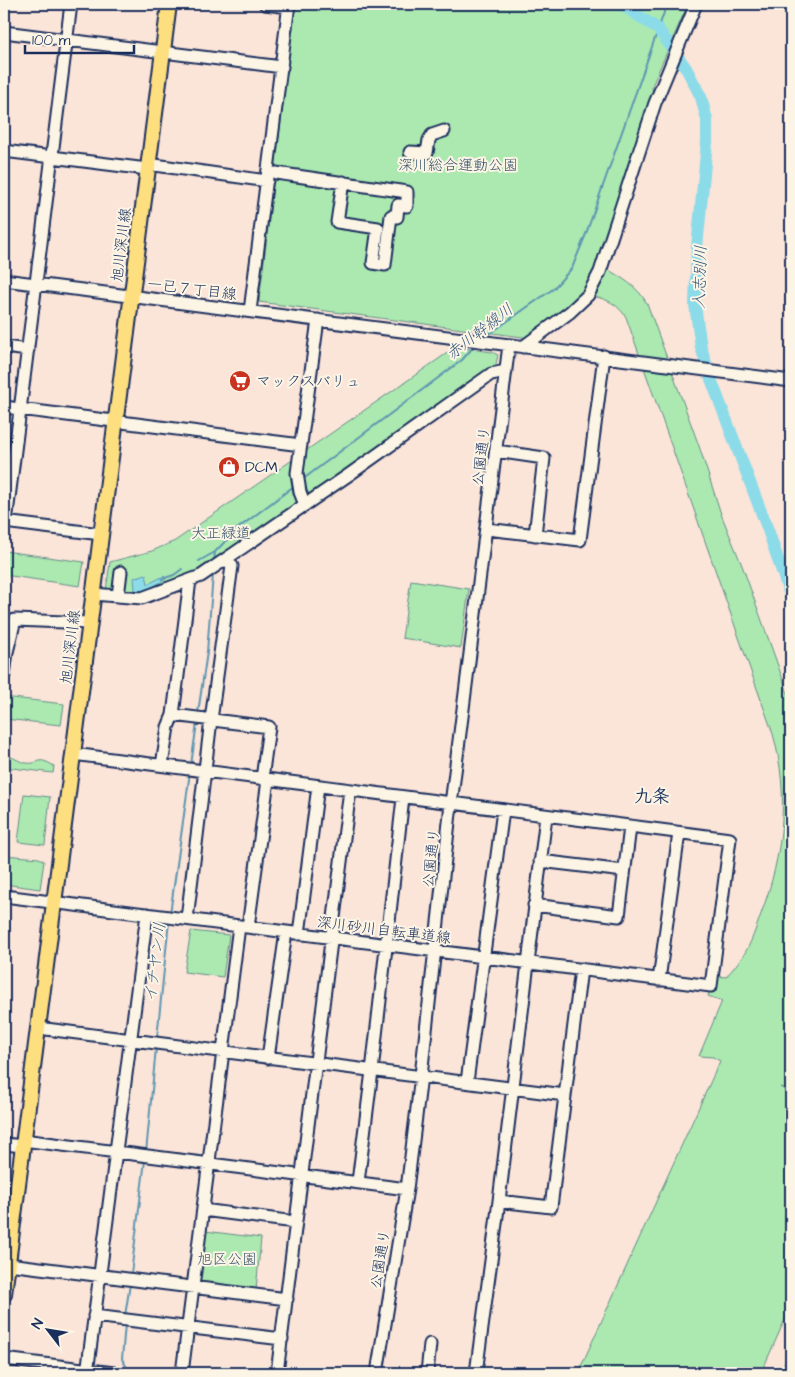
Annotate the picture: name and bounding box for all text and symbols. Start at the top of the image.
scale bar [25,22,134,54]
text: 100 m [32,30,71,51]
park label: 深川総合運動公園 [398,155,518,176]
street label: 旭川深川線 [107,207,136,284]
water label: 入志別川 [688,245,712,309]
street label: 一已７丁目線 [146,274,238,305]
water label: 赤川幹線川 [441,298,518,365]
supermarket icon: マックスバリュ [228,369,252,393]
place label: マックスバリュ [256,371,361,392]
street label: 公園通り [467,425,496,487]
shop icon: DCM [217,455,241,479]
place label: DCM [245,457,278,478]
park label: 大正緑道 [191,523,251,544]
street label: 旭川深川線 [56,609,85,686]
district label: 九条 [634,784,670,809]
street label: 公園通り [418,827,445,889]
street label: 深川砂川自転車道線 [316,912,452,949]
water label: イチヤン川 [139,921,171,1003]
street label: 公園通り [365,1228,396,1290]
park label: 旭区公園 [197,1249,257,1270]
north arrow [22,1304,72,1354]
text: N [27,1315,49,1333]

